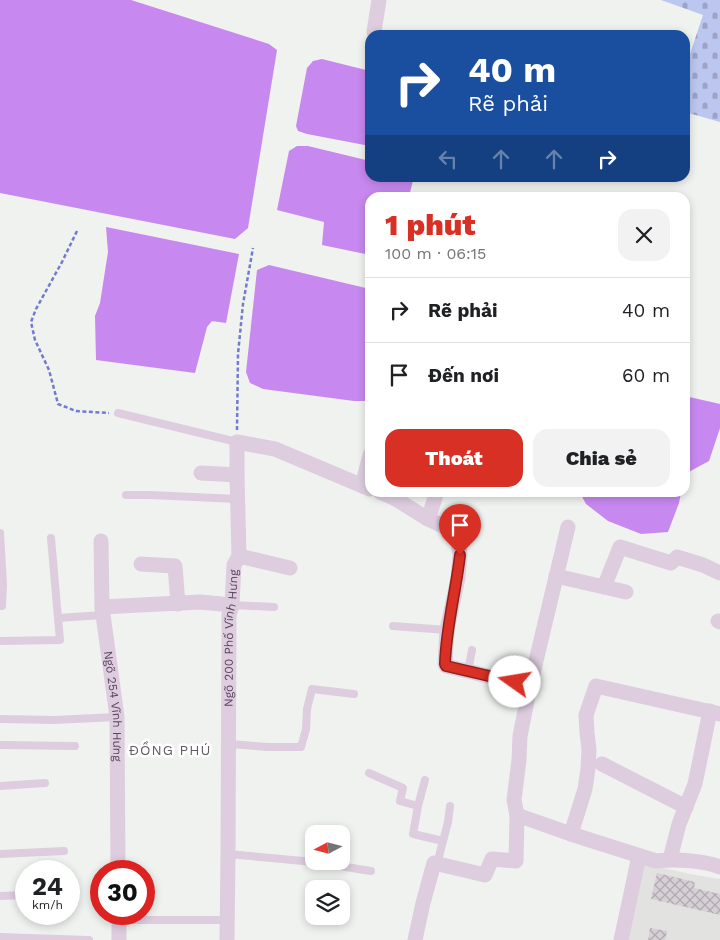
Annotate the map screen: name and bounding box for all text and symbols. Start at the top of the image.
text: 40 m [468,49,556,91]
icon: right [385,50,450,115]
text: Rẽ phải [468,91,548,116]
icon: left [434,145,462,173]
icon: ahead [487,145,515,173]
icon: ahead [540,145,568,173]
icon: right [593,145,621,173]
text: 1 phút [385,207,476,242]
button: close [618,209,670,261]
text: 100 m · 06:15 [385,244,486,263]
icon: right [385,296,413,324]
text: Rẽ phải [428,299,498,322]
text: 40 m [622,299,670,322]
icon: arrive [385,361,413,389]
text: Đến nơi [428,364,499,387]
text: 60 m [622,364,670,387]
button: Thoát [385,429,523,487]
button: Chia sẻ [533,429,670,487]
pin [439,504,481,555]
icon: arrive [446,511,474,539]
street label: Ngõ 200 Phố Vĩnh Hưng [221,569,241,707]
street label: Ngõ 254 Vĩnh Hưng [101,650,124,762]
position arrow [488,655,540,707]
district label: ĐỒNG PHÚ [129,741,211,758]
north arrow [305,825,350,870]
map controls [305,825,350,925]
speed limit sign: 30 [90,860,155,925]
text: 24 [32,872,63,901]
button: layers [305,880,350,925]
text: km/h [32,898,63,912]

